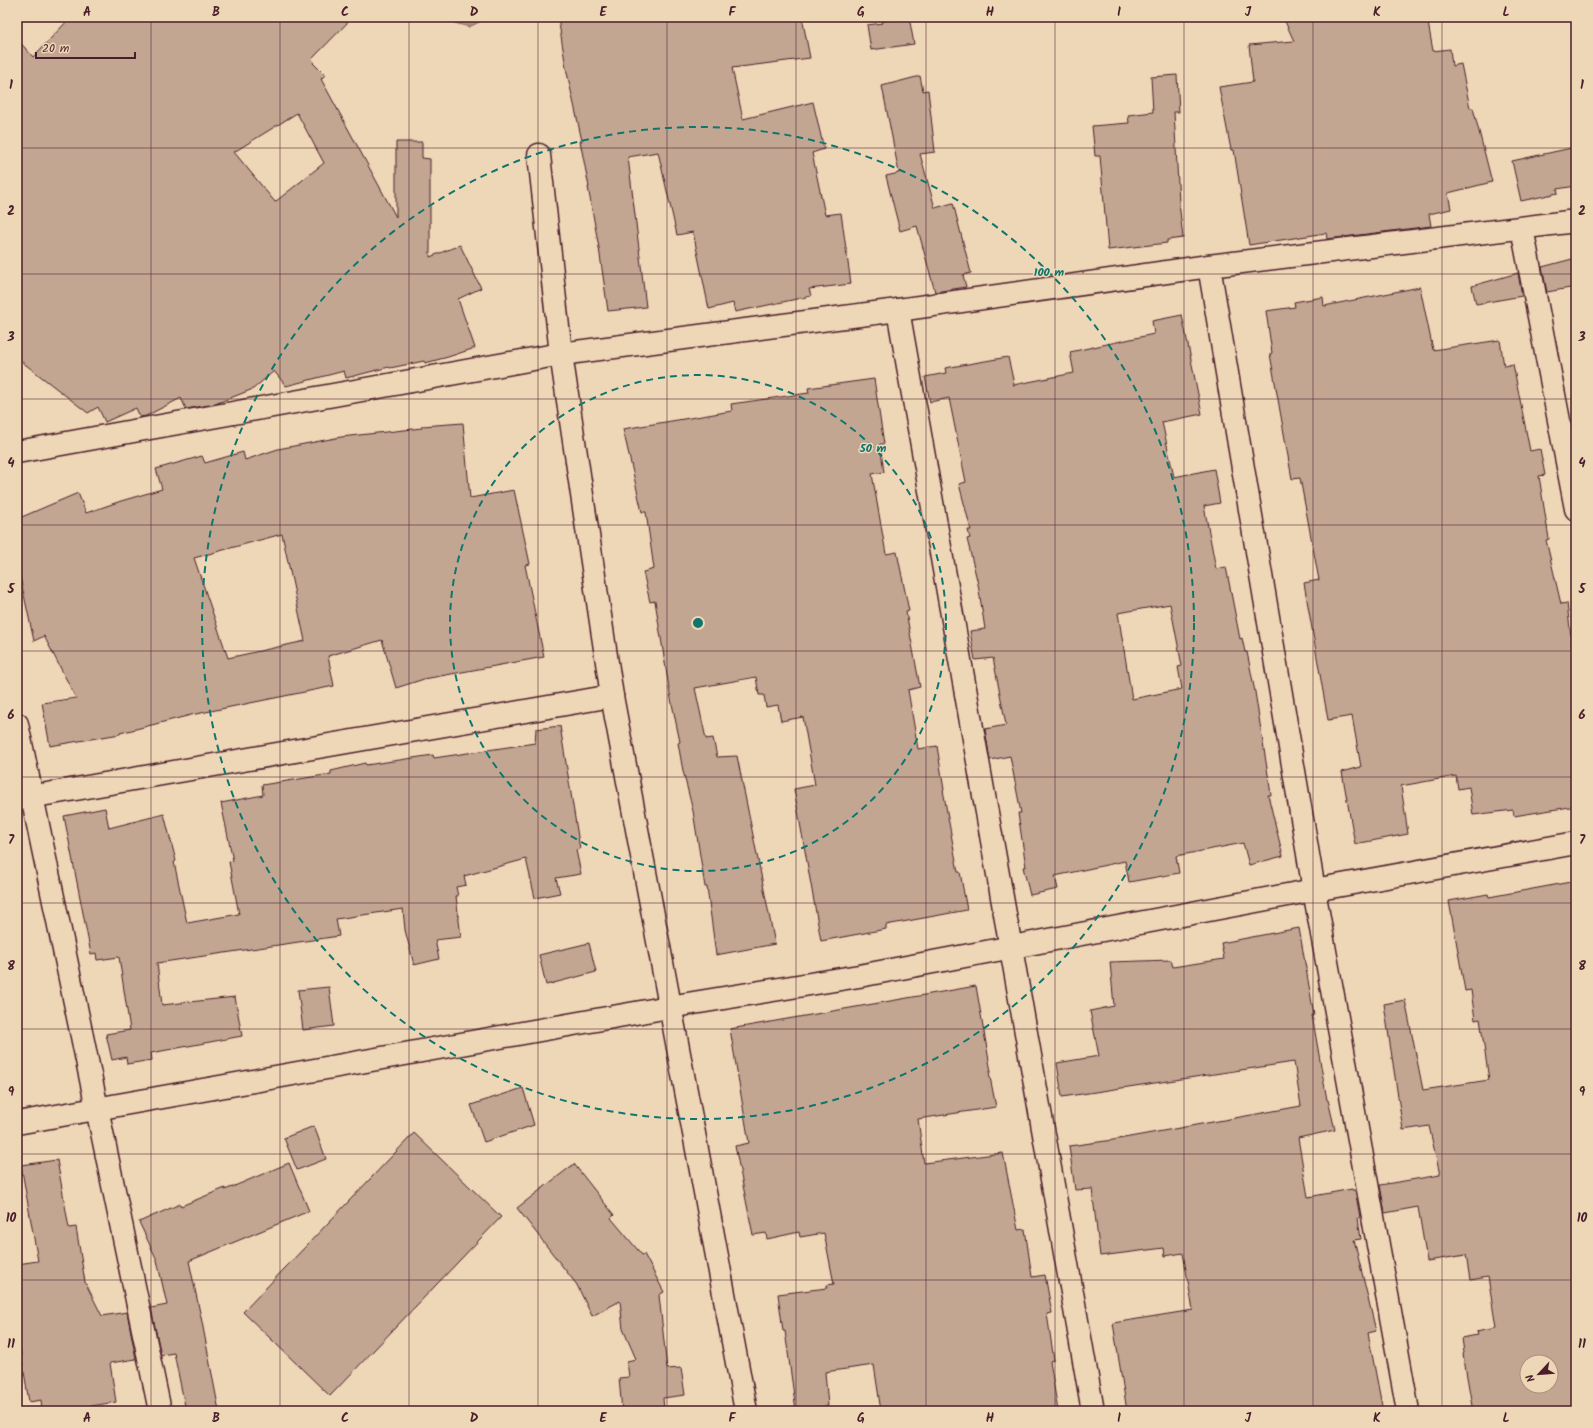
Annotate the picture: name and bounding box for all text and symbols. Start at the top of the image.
text: A [83,2,91,23]
text: B [212,2,220,23]
text: C [341,2,349,23]
text: D [470,2,479,23]
text: E [599,2,607,23]
text: F [728,2,736,23]
text: G [857,2,865,23]
text: H [986,2,995,23]
text: I [1117,2,1121,23]
text: J [1245,2,1252,23]
text: K [1373,2,1381,23]
text: L [1502,2,1510,23]
scale bar [36,34,135,60]
text: 20 m [42,39,70,58]
text: 1 [9,75,13,96]
text: 1 [1580,75,1584,96]
text: 2 [7,201,15,222]
text: 2 [1578,201,1586,222]
text: 100 m [1034,263,1064,282]
text: 3 [6,327,15,348]
text: 3 [1577,327,1586,348]
text: 50 m [859,439,887,458]
text: 4 [7,453,15,474]
text: 4 [1578,453,1586,474]
text: 5 [7,579,16,600]
text: 5 [1578,579,1587,600]
centre of rings [691,616,705,630]
text: 6 [7,705,15,726]
text: 6 [1578,705,1586,726]
text: 7 [8,830,15,851]
text: 7 [1579,830,1586,851]
text: 8 [7,956,15,977]
text: 8 [1578,956,1586,977]
text: 9 [8,1082,15,1103]
text: 9 [1579,1082,1586,1103]
text: 10 [6,1208,17,1229]
text: 10 [1577,1208,1588,1229]
text: 11 [7,1334,15,1355]
text: 11 [1578,1334,1586,1355]
north arrow [1519,1354,1559,1394]
text: N [1521,1371,1541,1385]
text: A [83,1408,91,1428]
text: B [212,1408,220,1428]
text: C [341,1408,349,1428]
text: D [470,1408,479,1428]
text: E [599,1408,607,1428]
text: F [728,1408,736,1428]
text: G [857,1408,865,1428]
text: H [986,1408,995,1428]
text: I [1117,1408,1121,1428]
text: J [1245,1408,1252,1428]
text: K [1373,1408,1381,1428]
text: L [1502,1408,1510,1428]

